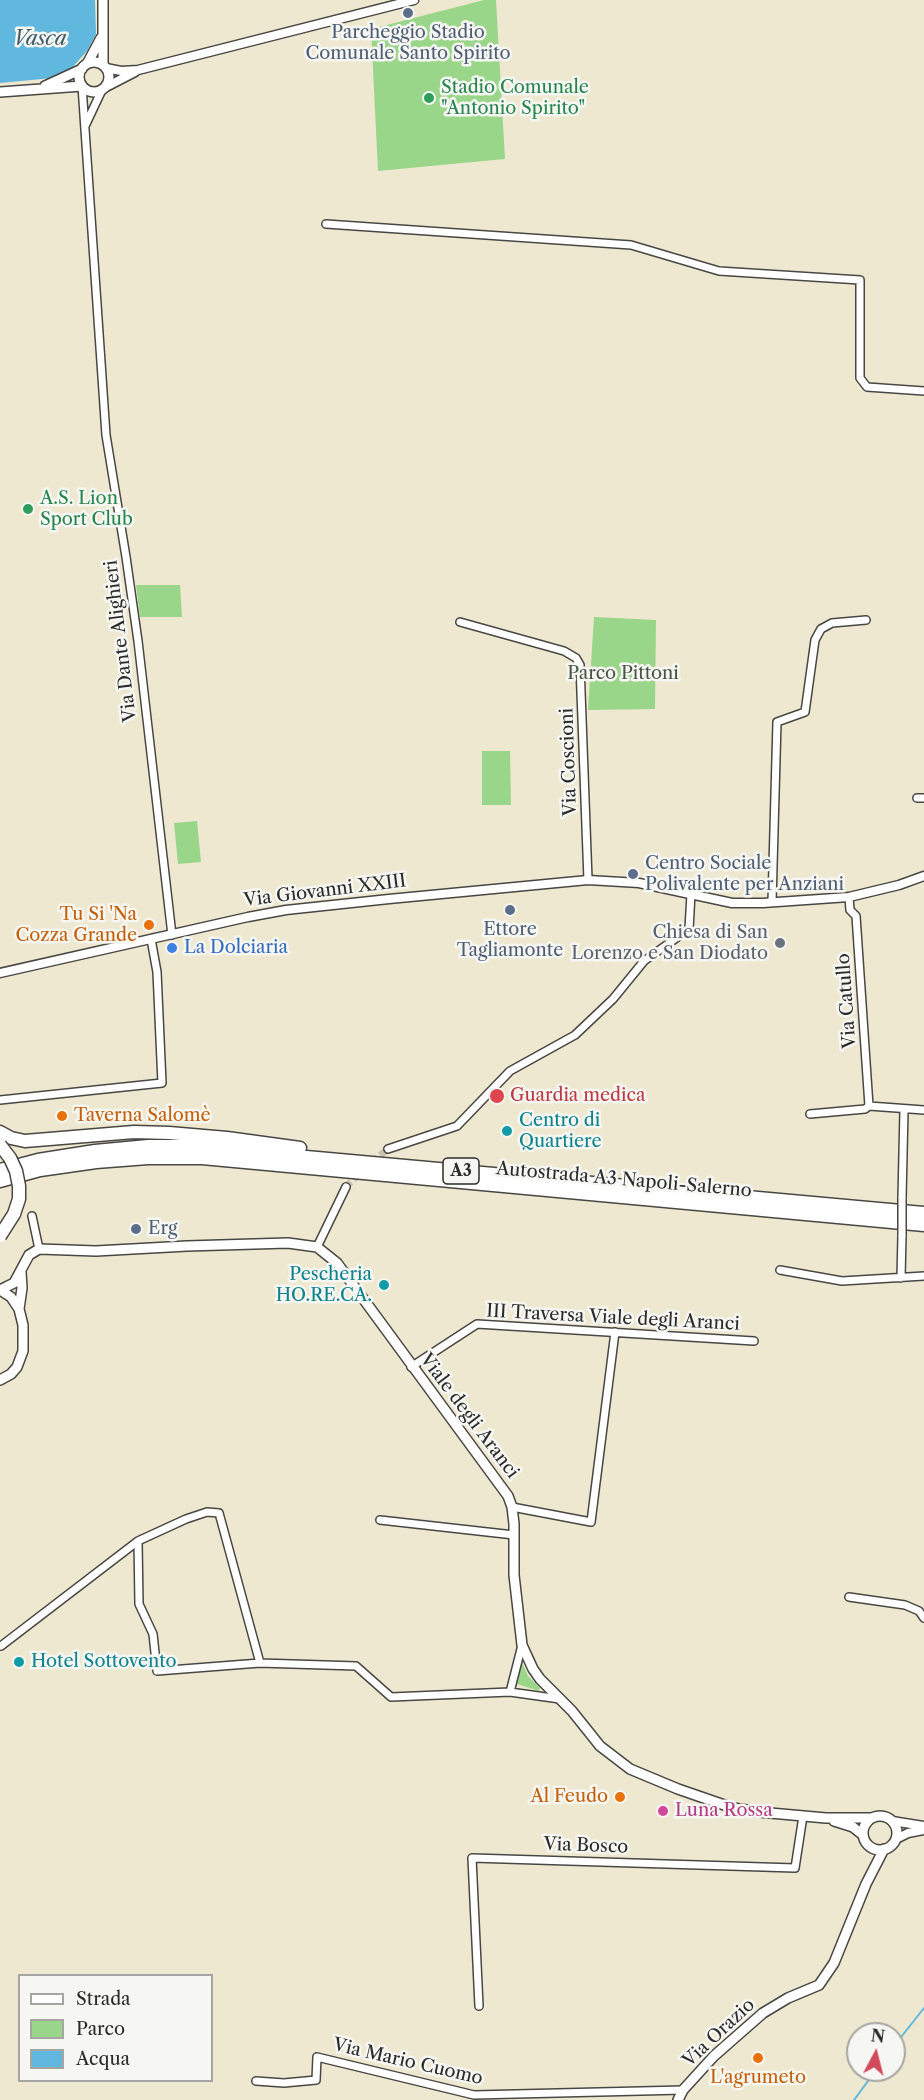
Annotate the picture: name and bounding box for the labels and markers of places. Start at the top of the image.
marker: Parcheggio Stadio Comunale Santo Spirito [401,6,415,20]
place label: Parcheggio Stadio Comunale Santo Spirito [305,22,511,64]
place label: Stadio Comunale "Antonio Spirito" [441,77,589,119]
marker: Stadio Comunale "Antonio Spirito" [422,91,436,105]
place label: A.S. Lion Sport Club [40,488,133,530]
marker: A.S. Lion Sport Club [21,502,35,516]
place label: Centro Sociale Polivalente per Anziani [645,853,844,896]
marker: Centro Sociale Polivalente per Anziani [626,867,640,881]
marker: Ettore Tagliamonte [503,903,517,917]
place label: Tu Si 'Na Cozza Grande [15,904,137,946]
marker: Tu Si 'Na Cozza Grande [142,918,156,932]
place label: Ettore Tagliamonte [457,919,563,962]
place label: Chiesa di San Lorenzo e San Diodato [571,922,768,964]
marker: Chiesa di San Lorenzo e San Diodato [773,936,787,950]
place label: La Dolciaria [184,937,288,959]
marker: La Dolciaria [165,941,179,955]
place label: Guardia medica [510,1085,645,1107]
marker: Guardia medica [488,1087,506,1105]
place label: Taverna Salomè [74,1105,211,1127]
marker: Taverna Salomè [55,1109,69,1123]
place label: Centro di Quartiere [519,1110,601,1152]
marker: Centro di Quartiere [500,1124,514,1138]
place label: Erg [148,1218,177,1240]
marker: Erg [129,1222,143,1236]
place label: Pescheria HO.RE.CA. [276,1264,372,1306]
marker: Pescheria HO.RE.CA. [377,1278,391,1292]
place label: Hotel Sottovento [31,1651,177,1673]
marker: Hotel Sottovento [12,1655,26,1669]
place label: Al Feudo [530,1786,608,1808]
marker: Al Feudo [613,1790,627,1804]
place label: Luna Rossa [675,1800,773,1822]
marker: Luna Rossa [656,1804,670,1818]
marker: L'agrumeto [751,2051,765,2065]
place label: L'agrumeto [710,2067,806,2089]

